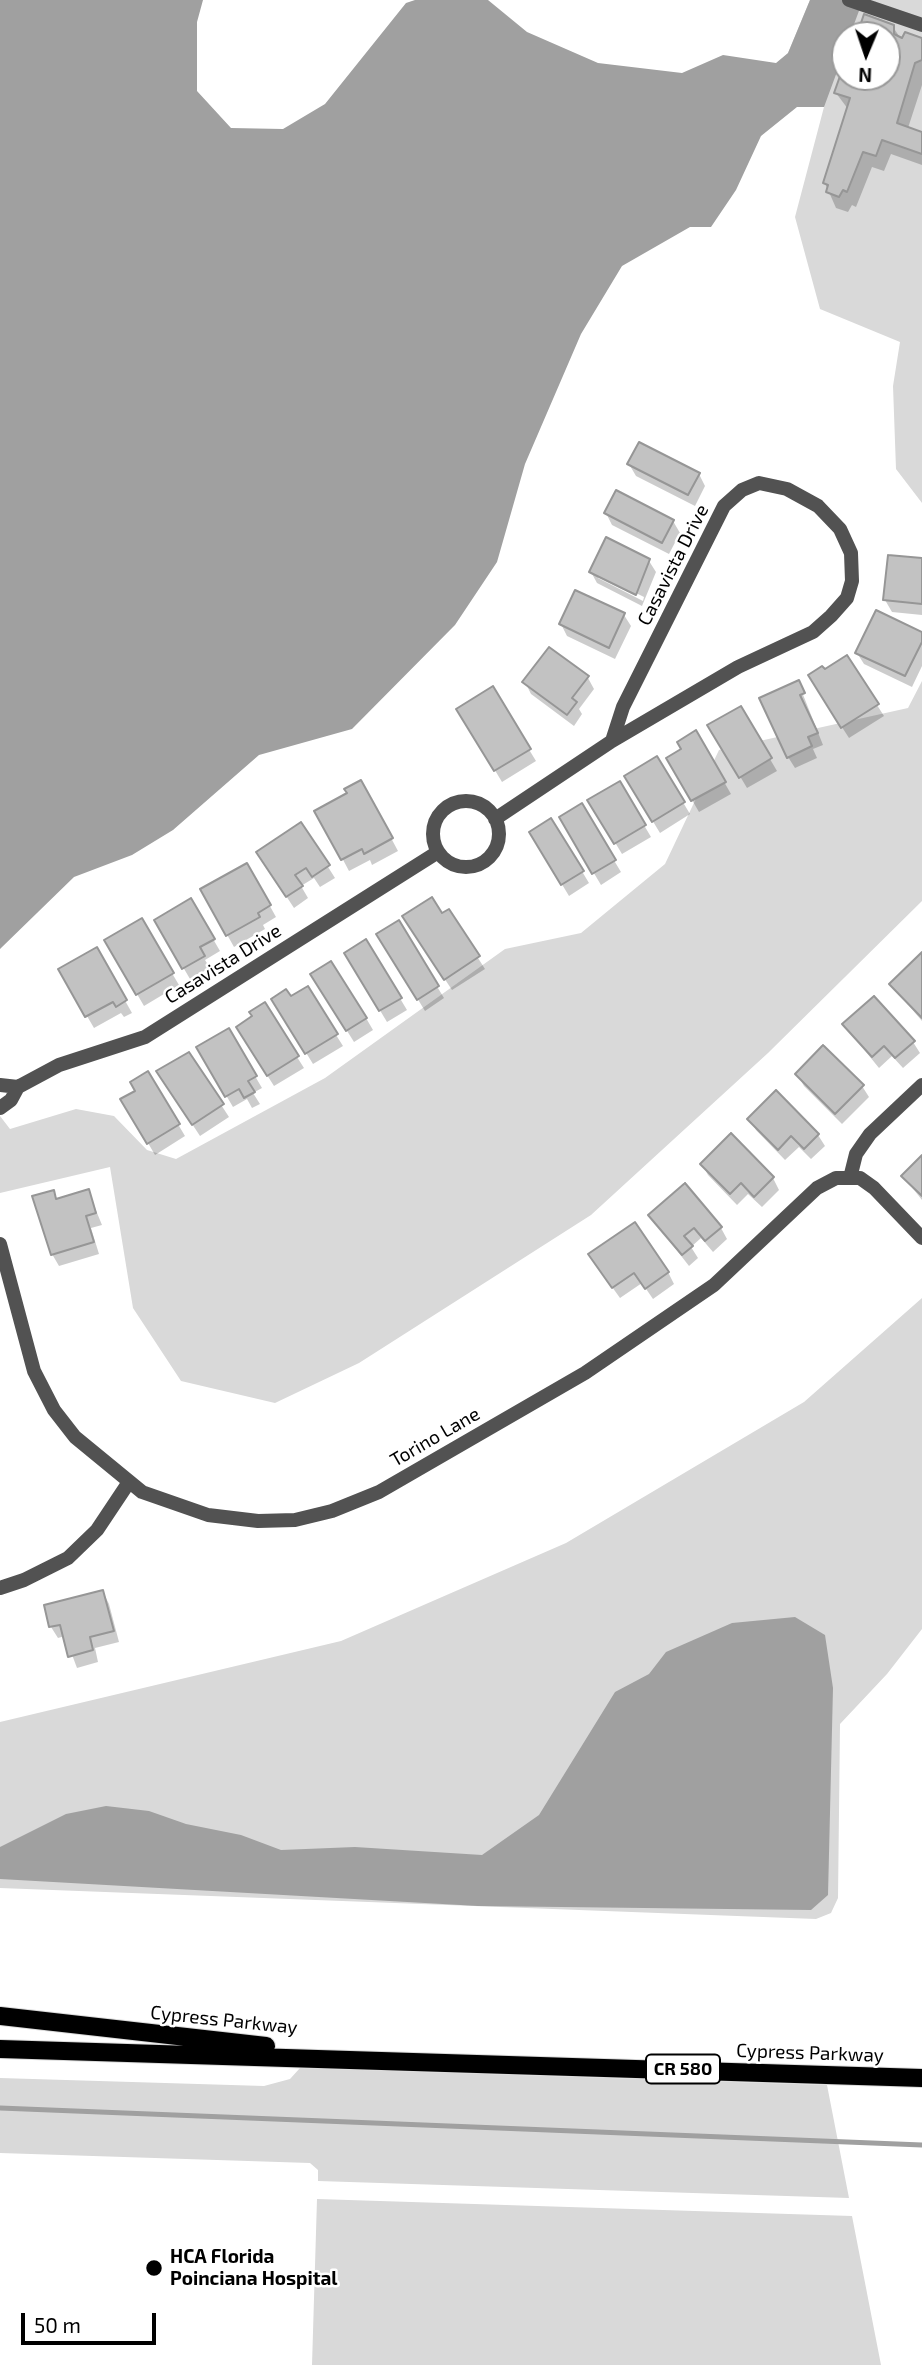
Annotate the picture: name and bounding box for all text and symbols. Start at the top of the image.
north arrow [831,21,901,91]
text: N [858,64,873,87]
street label: Casavista Drive [633,501,713,629]
street label: Casavista Drive [161,919,285,1009]
street label: Torino Lane [386,1402,484,1472]
street label: Cypress Parkway [149,2001,299,2039]
street label: Cypress Parkway [736,2039,884,2067]
road number: CR 580 [646,2054,720,2084]
place label: HCA Florida Poinciana Hospital [170,2246,338,2290]
marker: HCA Florida Poinciana Hospital [144,2258,164,2278]
scale bar [24,2298,159,2342]
text: 50 m [34,2312,81,2337]

